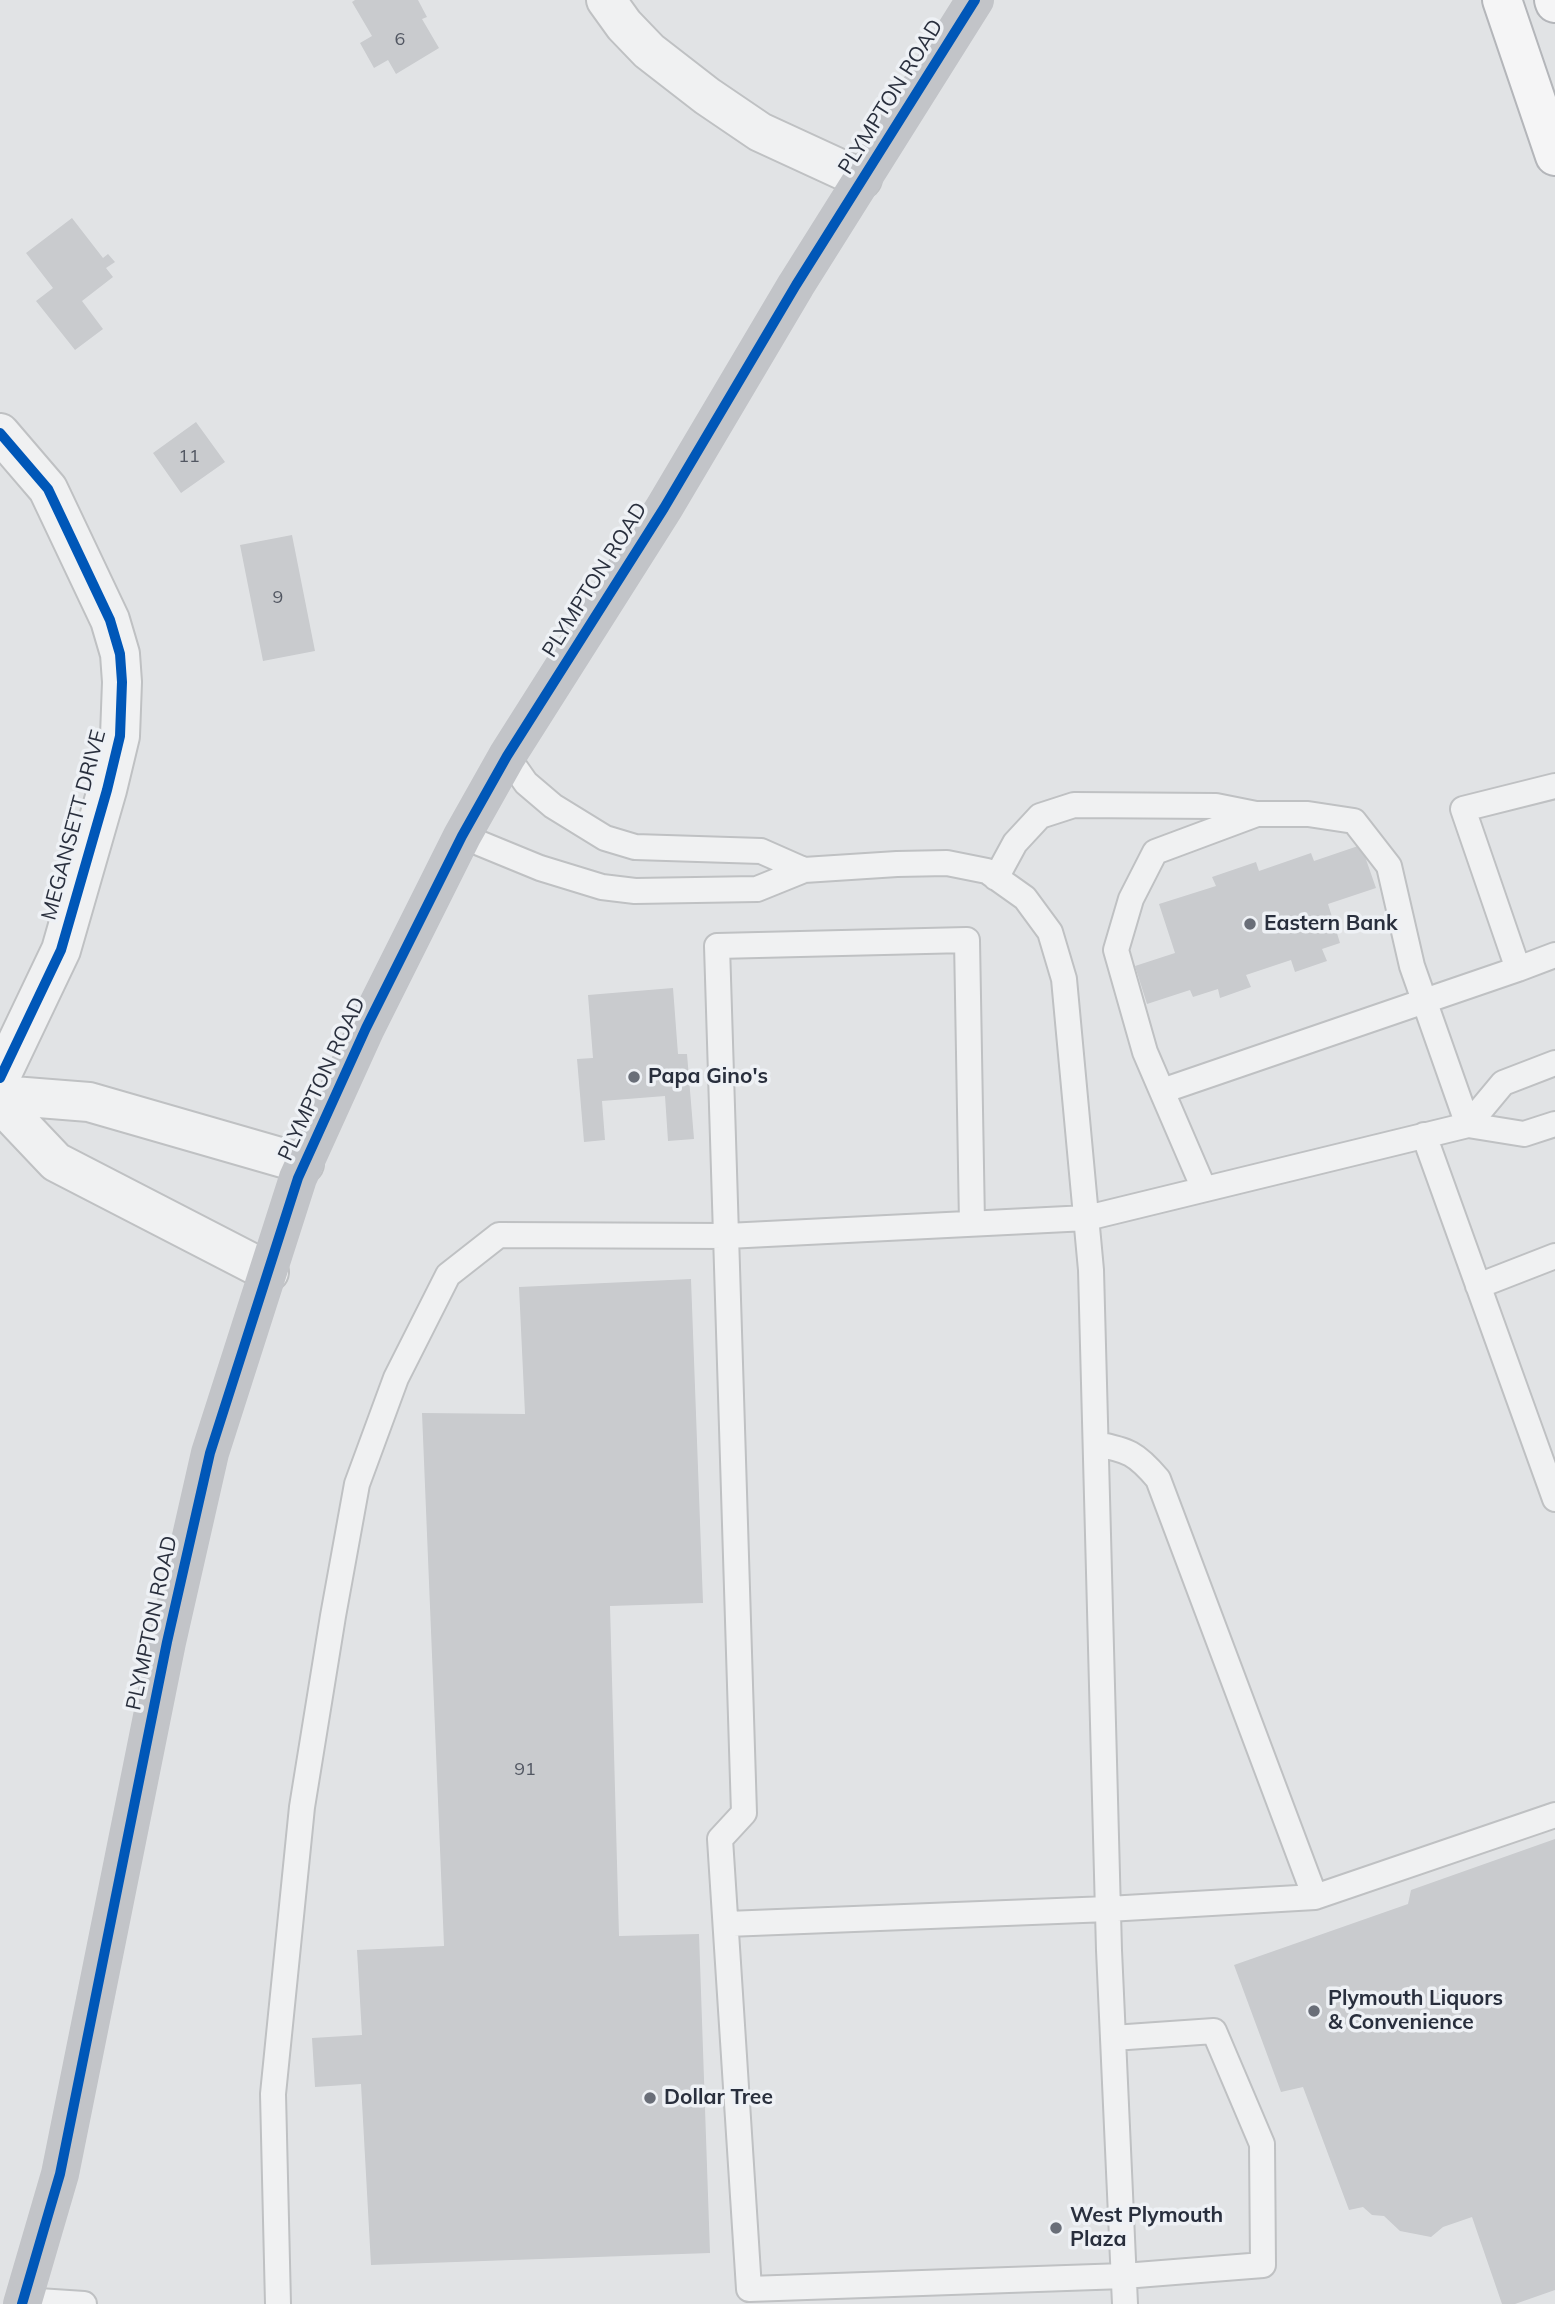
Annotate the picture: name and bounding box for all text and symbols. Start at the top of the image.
street label: PLYMPTON ROAD [833,15,949,179]
house number: 6 [395,29,405,51]
house number: 11 [178,446,200,468]
street label: PLYMPTON ROAD [537,498,653,662]
house number: 9 [273,587,283,609]
street label: MEGANSETT DRIVE [37,727,111,923]
place label: Eastern Bank [1264,911,1398,937]
marker: Eastern Bank [1242,916,1258,932]
street label: PLYMPTON ROAD [273,993,371,1165]
place label: Papa Gino's [648,1064,768,1090]
marker: Papa Gino's [626,1069,642,1085]
street label: PLYMPTON ROAD [121,1533,183,1713]
house number: 91 [514,1759,536,1781]
place label: Plymouth Liquors & Convenience [1328,1986,1503,2036]
marker: Plymouth Liquors & Convenience [1306,2003,1322,2019]
place label: Dollar Tree [664,2085,773,2111]
marker: Dollar Tree [642,2090,658,2106]
place label: West Plymouth Plaza [1070,2203,1223,2253]
marker: West Plymouth Plaza [1048,2220,1064,2236]

